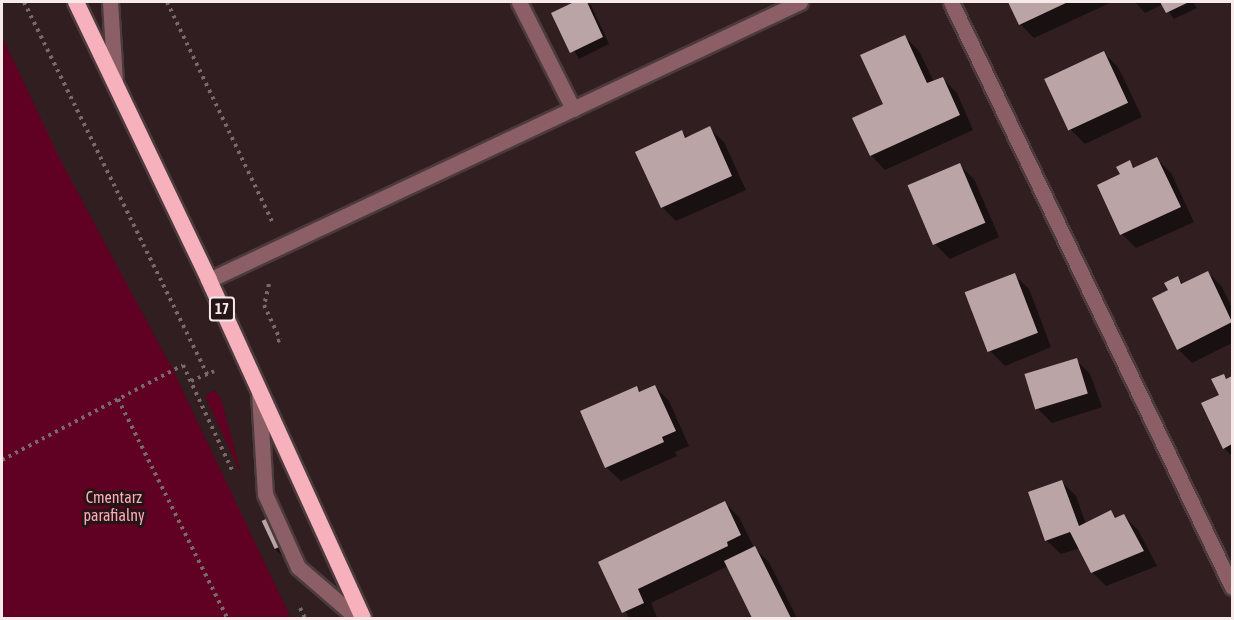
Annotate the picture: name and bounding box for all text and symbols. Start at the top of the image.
road number: 17 [208,297,236,321]
park label: Cmentarz parafialny [84,487,144,525]

